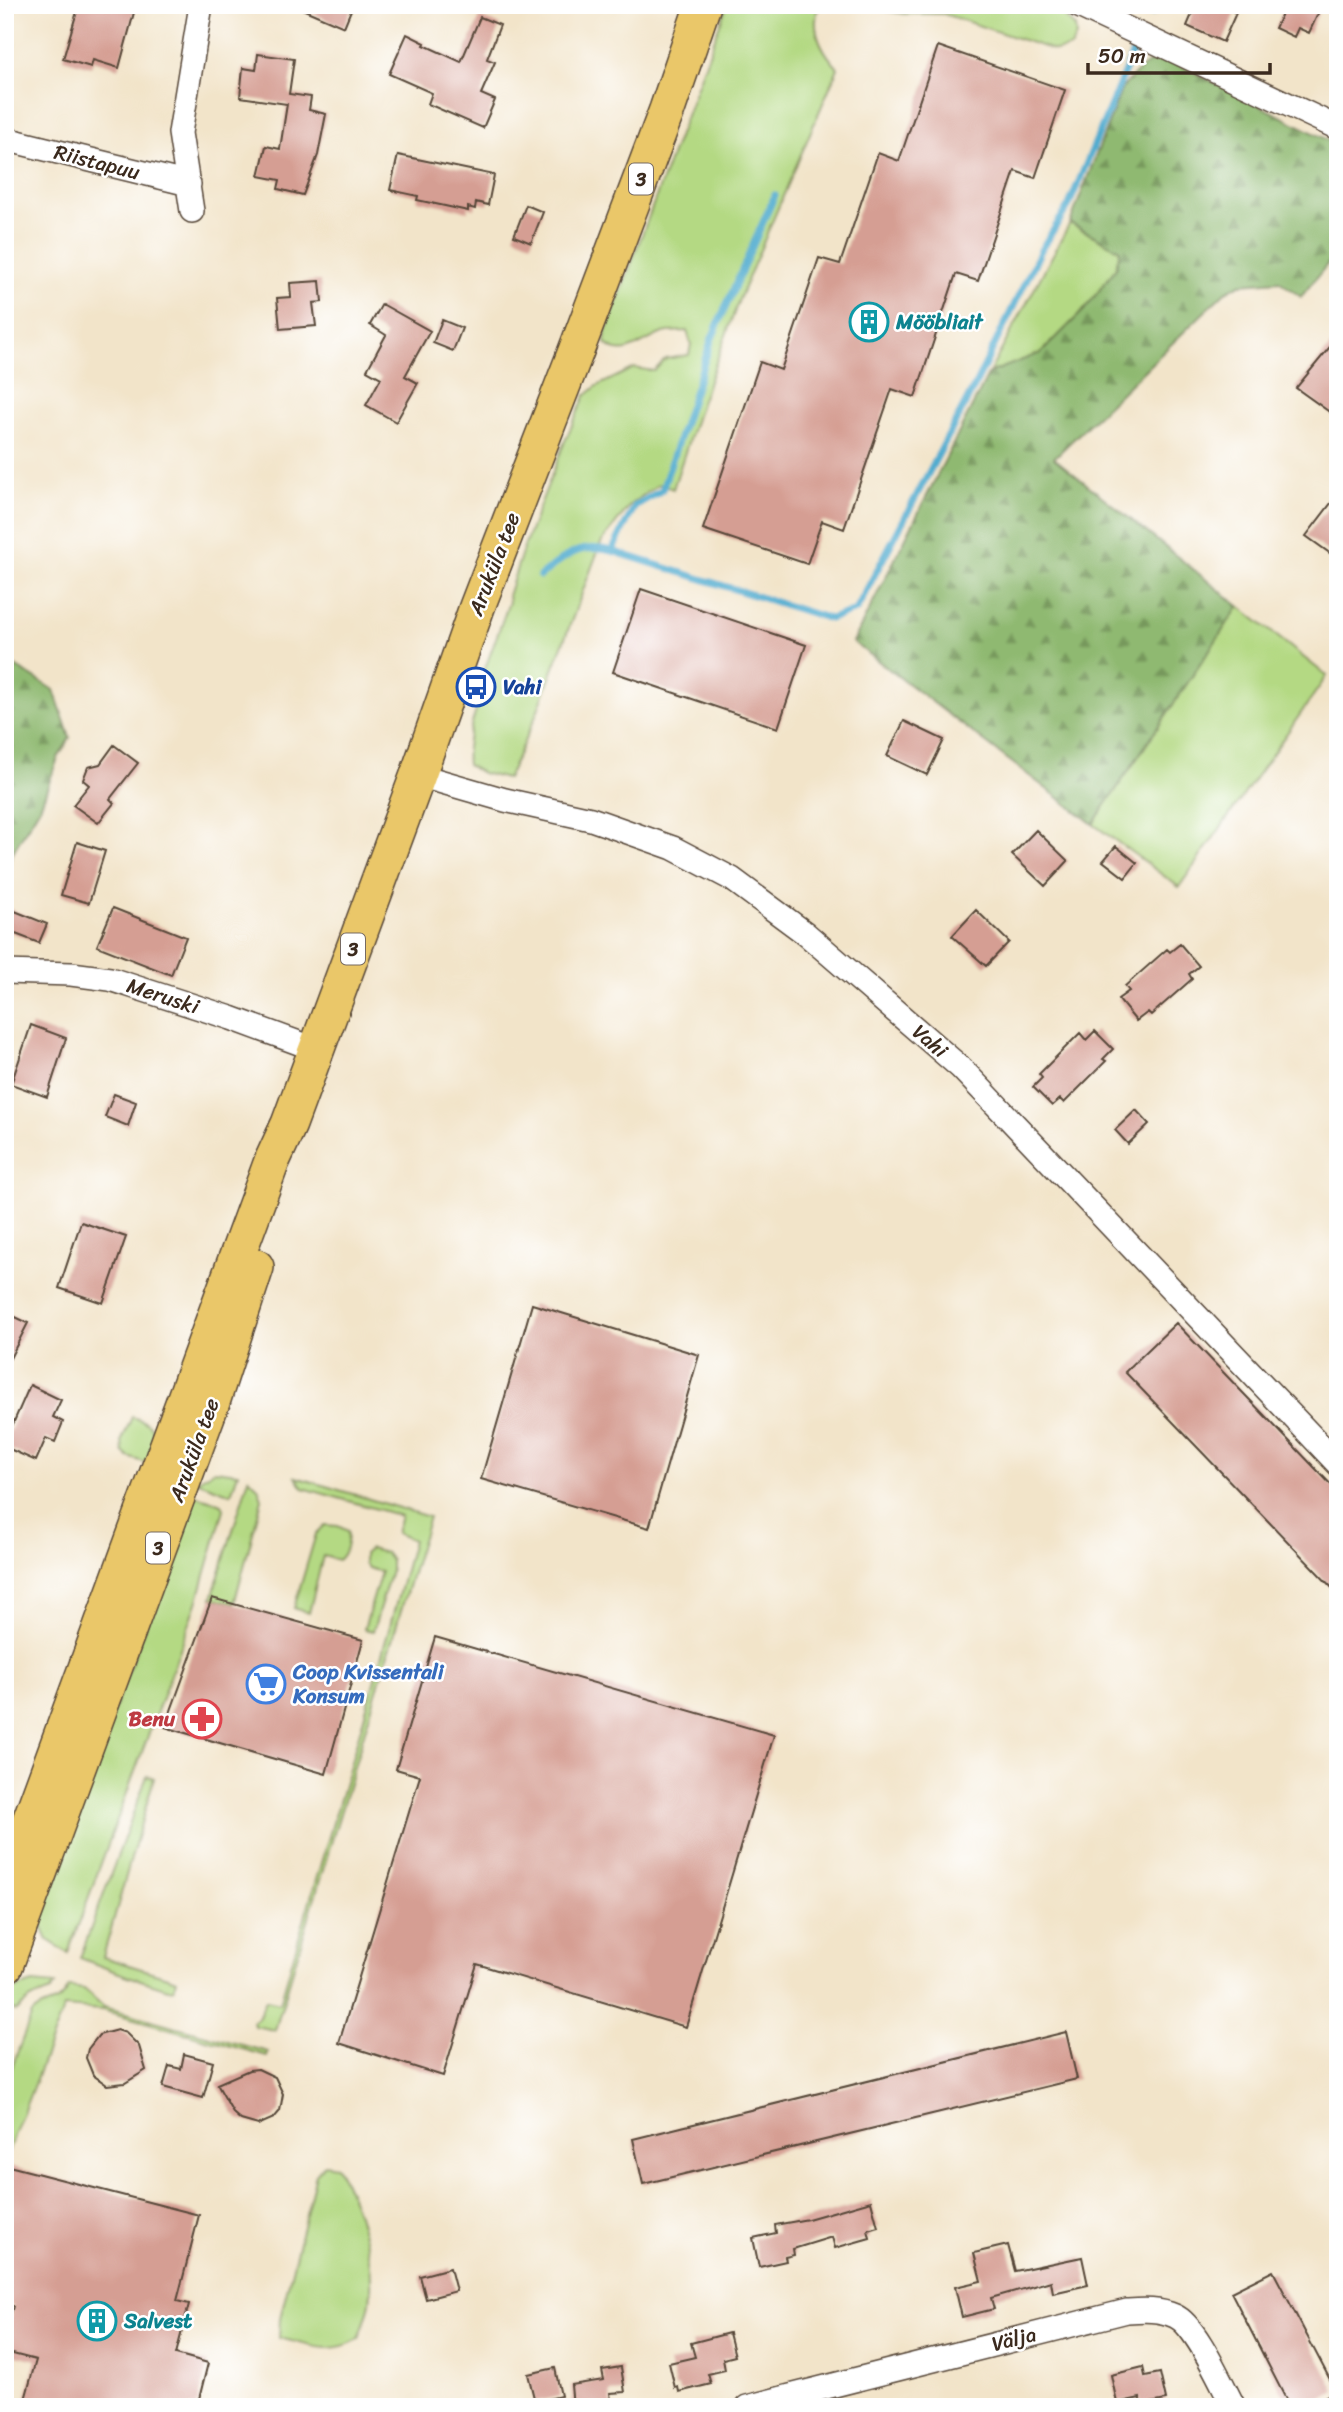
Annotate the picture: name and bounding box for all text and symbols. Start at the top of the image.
scale bar [1088,32,1270,76]
text: 50 m [1098,37,1146,75]
street label: Riistapuu [50,133,145,191]
road number: 3 [629,164,653,195]
building icon: Mööbliait [848,301,890,343]
place label: Mööbliait [895,303,984,341]
street label: Aruküla tee [457,507,531,622]
bus stop icon: Vahi [455,666,497,708]
place label: Vahi [503,668,543,706]
road number: 3 [341,934,365,965]
street label: Meruski [122,966,205,1026]
street label: Vahi [903,1014,958,1069]
street label: Aruküla tee [157,1393,230,1508]
road number: 3 [146,1532,170,1564]
place label: Coop Kvissentali Konsum [292,1653,445,1715]
supermarket icon: Coop Kvissentali Konsum [245,1663,287,1705]
pharmacy icon: Benu [181,1698,223,1740]
place label: Benu [128,1700,176,1738]
building icon: Salvest [76,2300,118,2342]
place label: Salvest [123,2302,193,2340]
street label: Välja [988,2315,1041,2363]

